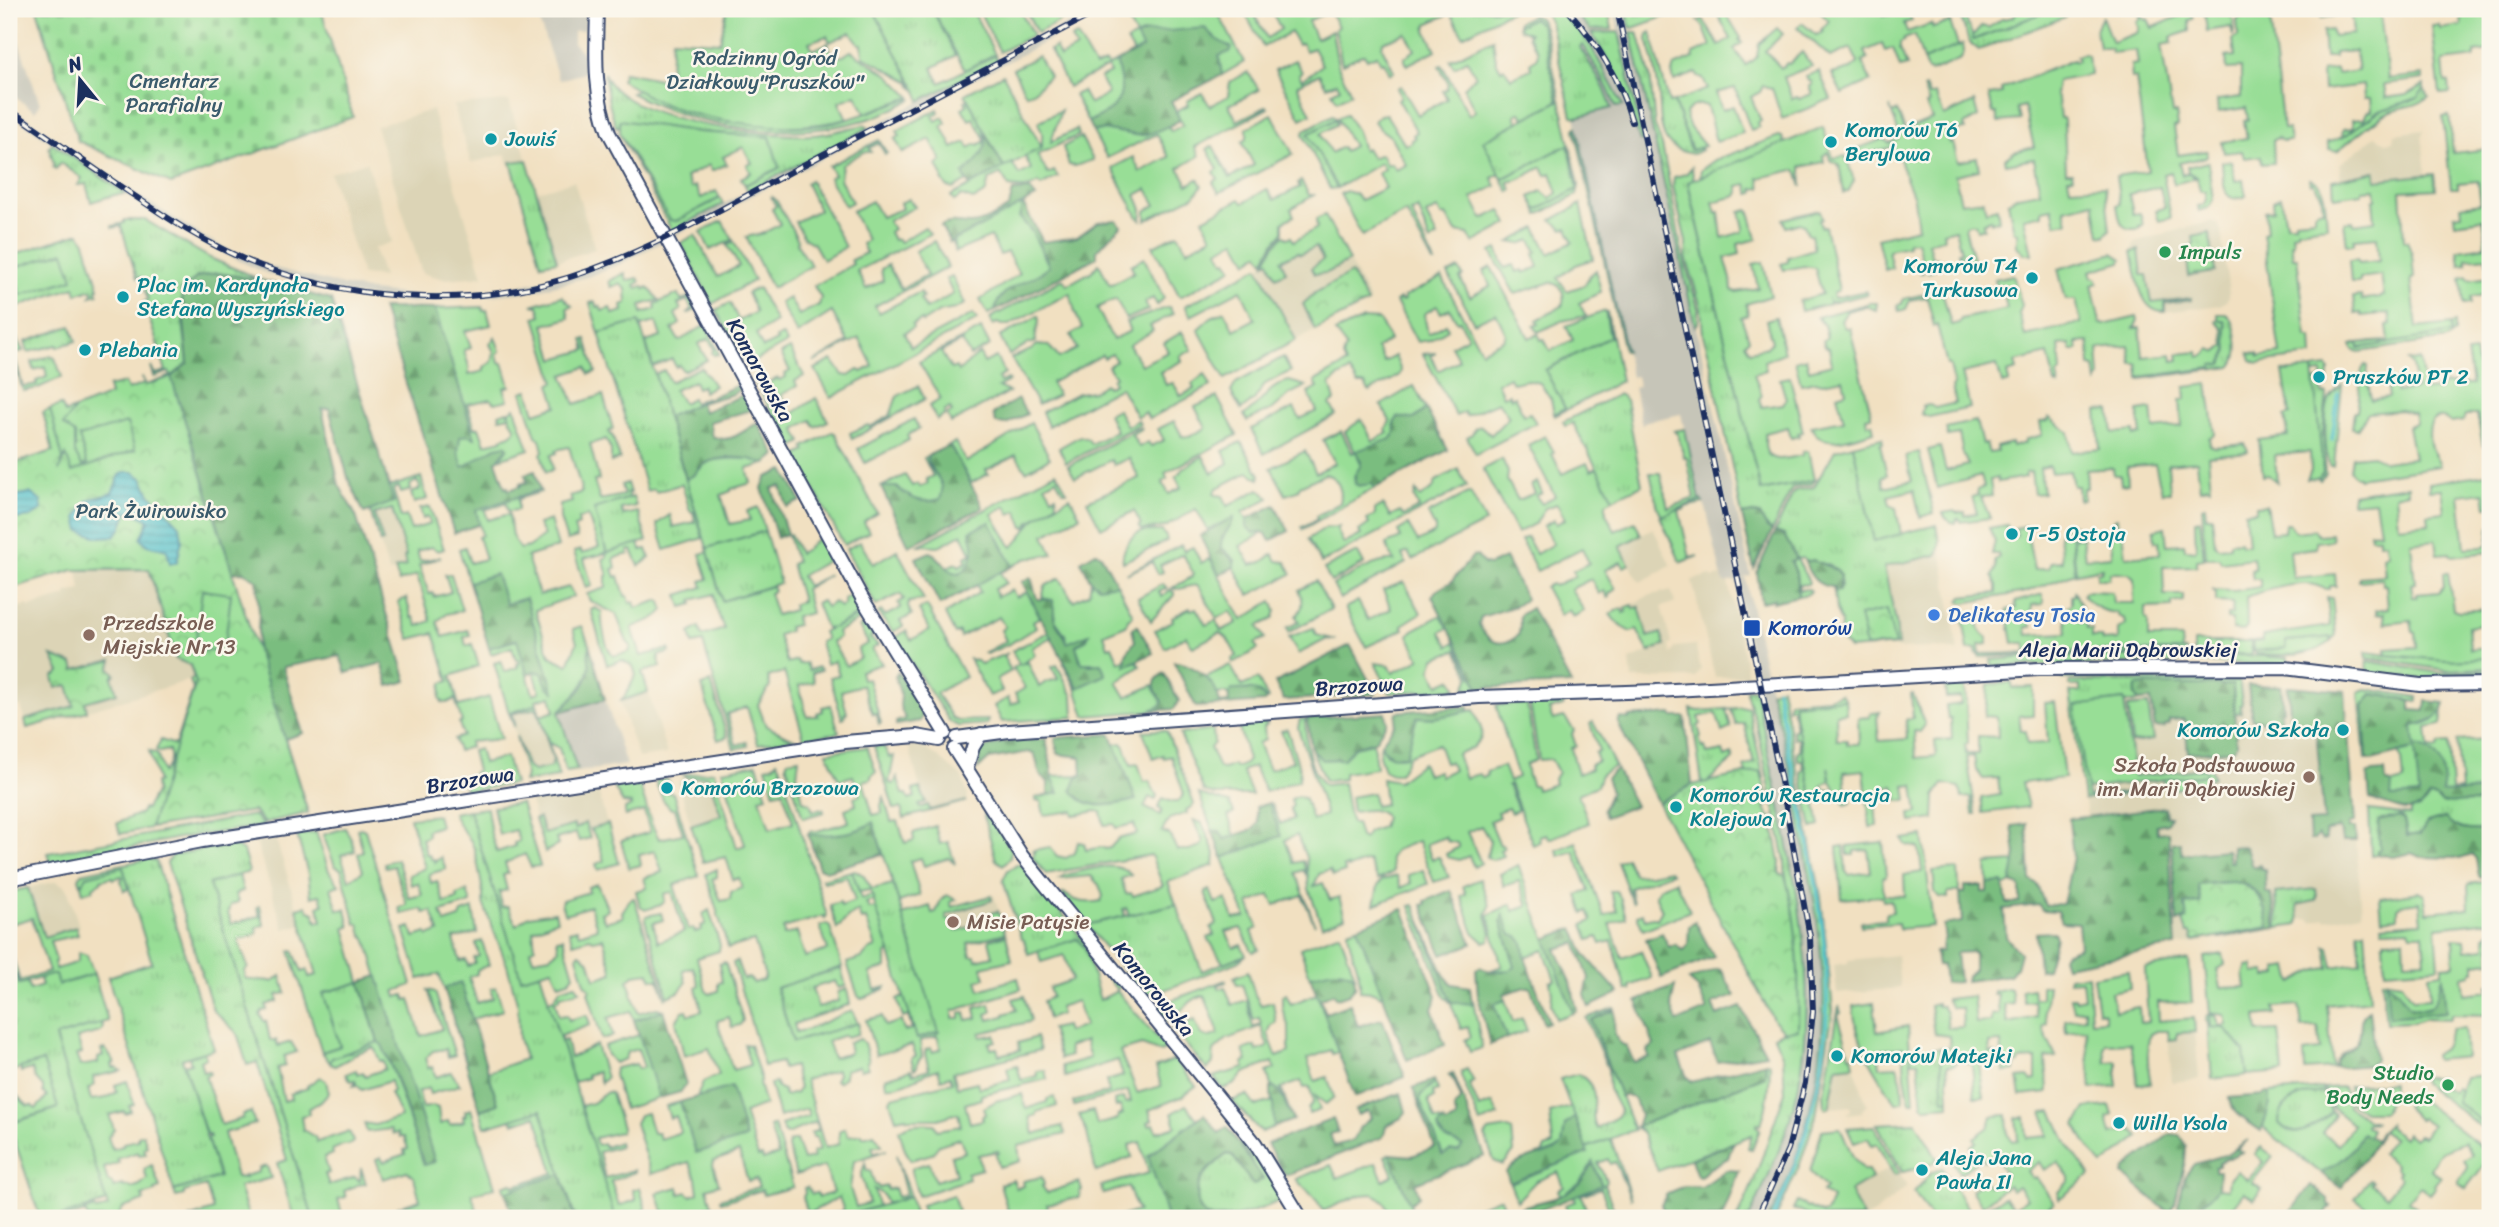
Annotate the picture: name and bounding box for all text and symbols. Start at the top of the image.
park label: Rodzinny Ogród Działkowy"Pruszków" [666,39,865,101]
north arrow [46,46,116,116]
text: N [63,46,87,82]
park label: Cmentarz Parafialny [126,62,223,124]
place label: Komorów T6 Berylowa [1845,111,1958,173]
place label: Jowiś [504,120,558,158]
marker: Jowiś [483,131,499,147]
marker: Komorów T6 Berylowa [1823,134,1839,150]
place label: Impuls [2178,233,2242,271]
marker: Impuls [2157,244,2173,260]
place label: Komorów T4 Turkusowa [1904,247,2018,309]
place label: Plac im. Kardynała Stefana Wyszyńskiego [137,266,345,328]
marker: Komorów T4 Turkusowa [2024,270,2040,286]
marker: Plac im. Kardynała Stefana Wyszyńskiego [115,289,131,305]
street label: Komorowska [715,310,805,430]
place label: Plebania [99,331,178,369]
marker: Plebania [77,342,93,358]
place label: Pruszków PT 2 [2333,358,2469,396]
marker: Pruszków PT 2 [2311,369,2327,385]
park label: Park Żwirowisko [75,492,227,530]
place label: T-5 Ostoja [2026,515,2126,553]
marker: T-5 Ostoja [2004,526,2020,542]
place label: Delikatesy Tosia [1948,596,2096,634]
place label: Przedszkole Miejskie Nr 13 [103,604,236,666]
marker: Delikatesy Tosia [1926,607,1942,623]
place label: Komorów [1768,609,1853,647]
marker: Komorów [1742,618,1762,638]
marker: Przedszkole Miejskie Nr 13 [81,627,97,643]
street label: Aleja Marii Dąbrowskiej [2018,631,2238,669]
street label: Brzozowa [1314,664,1405,708]
place label: Komorów Szkoła [2177,711,2329,749]
marker: Komorów Szkoła [2335,722,2351,738]
place label: Szkoła Podstawowa im. Marii Dąbrowskiej [2097,746,2295,808]
street label: Brzozowa [423,754,517,806]
place label: Komorów Brzozowa [681,769,859,807]
marker: Szkoła Podstawowa im. Marii Dąbrowskiej [2301,769,2317,785]
place label: Komorów Restauracja Kolejowa 1 [1690,776,1890,838]
marker: Komorów Brzozowa [659,780,675,796]
marker: Komorów Restauracja Kolejowa 1 [1668,799,1684,815]
place label: Misie Patysie [967,903,1089,941]
marker: Misie Patysie [945,914,961,930]
street label: Komorowska [1103,932,1205,1046]
place label: Komorów Matejki [1851,1037,2013,1075]
marker: Komorów Matejki [1829,1048,1845,1064]
place label: Studio Body Needs [2326,1054,2434,1116]
marker: Studio Body Needs [2440,1077,2456,1093]
place label: Willa Ysola [2133,1104,2228,1142]
marker: Willa Ysola [2111,1115,2127,1131]
place label: Aleja Jana Pawła II [1935,1139,2032,1201]
marker: Aleja Jana Pawła II [1914,1162,1930,1178]

